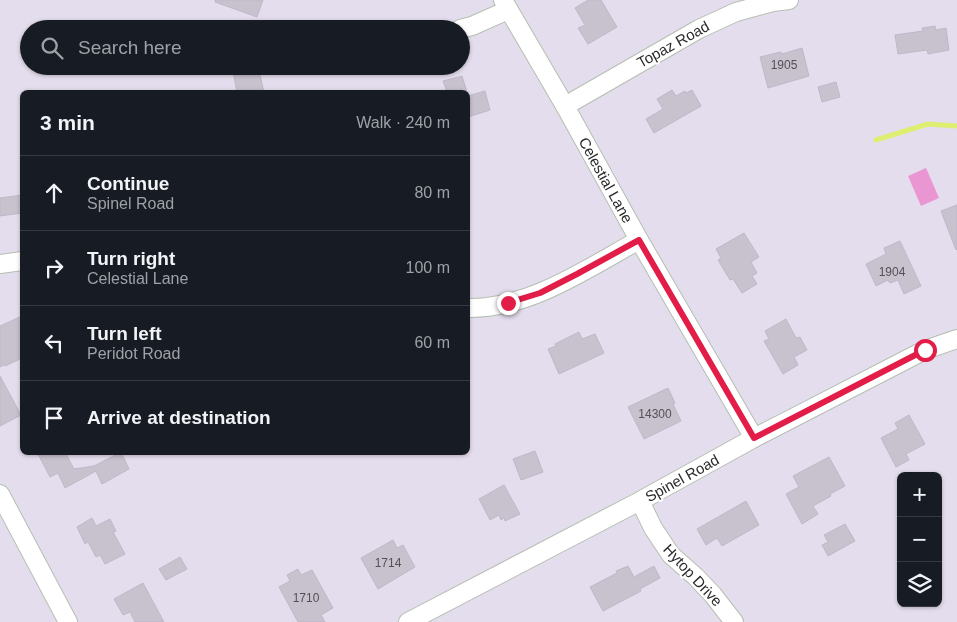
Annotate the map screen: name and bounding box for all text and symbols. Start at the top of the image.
street label: Topaz Road [634,17,712,71]
search box [20,20,470,75]
icon: search [38,34,66,62]
text: Search here [78,37,182,58]
house number: 1905 [771,58,798,72]
text: 3 min [40,111,95,134]
text: Walk · 240 m [356,114,450,131]
street label: Celestial Lane [576,134,636,226]
text: Continue [87,173,169,194]
icon: ahead [40,179,68,207]
text: 80 m [414,184,450,201]
text: Spinel Road [87,195,174,212]
text: Turn right [87,248,175,269]
icon: right [40,254,68,282]
text: 100 m [406,259,450,276]
house number: 1904 [879,265,906,279]
text: Celestial Lane [87,270,188,287]
route end [497,292,520,315]
text: Turn left [87,323,162,344]
icon: left [40,329,68,357]
text: 60 m [414,334,450,351]
route start [914,339,937,362]
text: Peridot Road [87,345,180,362]
icon: arrive [40,404,68,432]
text: Arrive at destination [87,407,271,428]
house number: 14300 [638,407,672,421]
street label: Spinel Road [642,451,722,505]
map controls [897,472,942,607]
button: + [897,472,942,517]
button: − [897,517,942,562]
street label: Hytop Drive [660,541,726,609]
house number: 1714 [375,556,402,570]
button: layers [897,562,942,607]
house number: 1710 [293,591,320,605]

